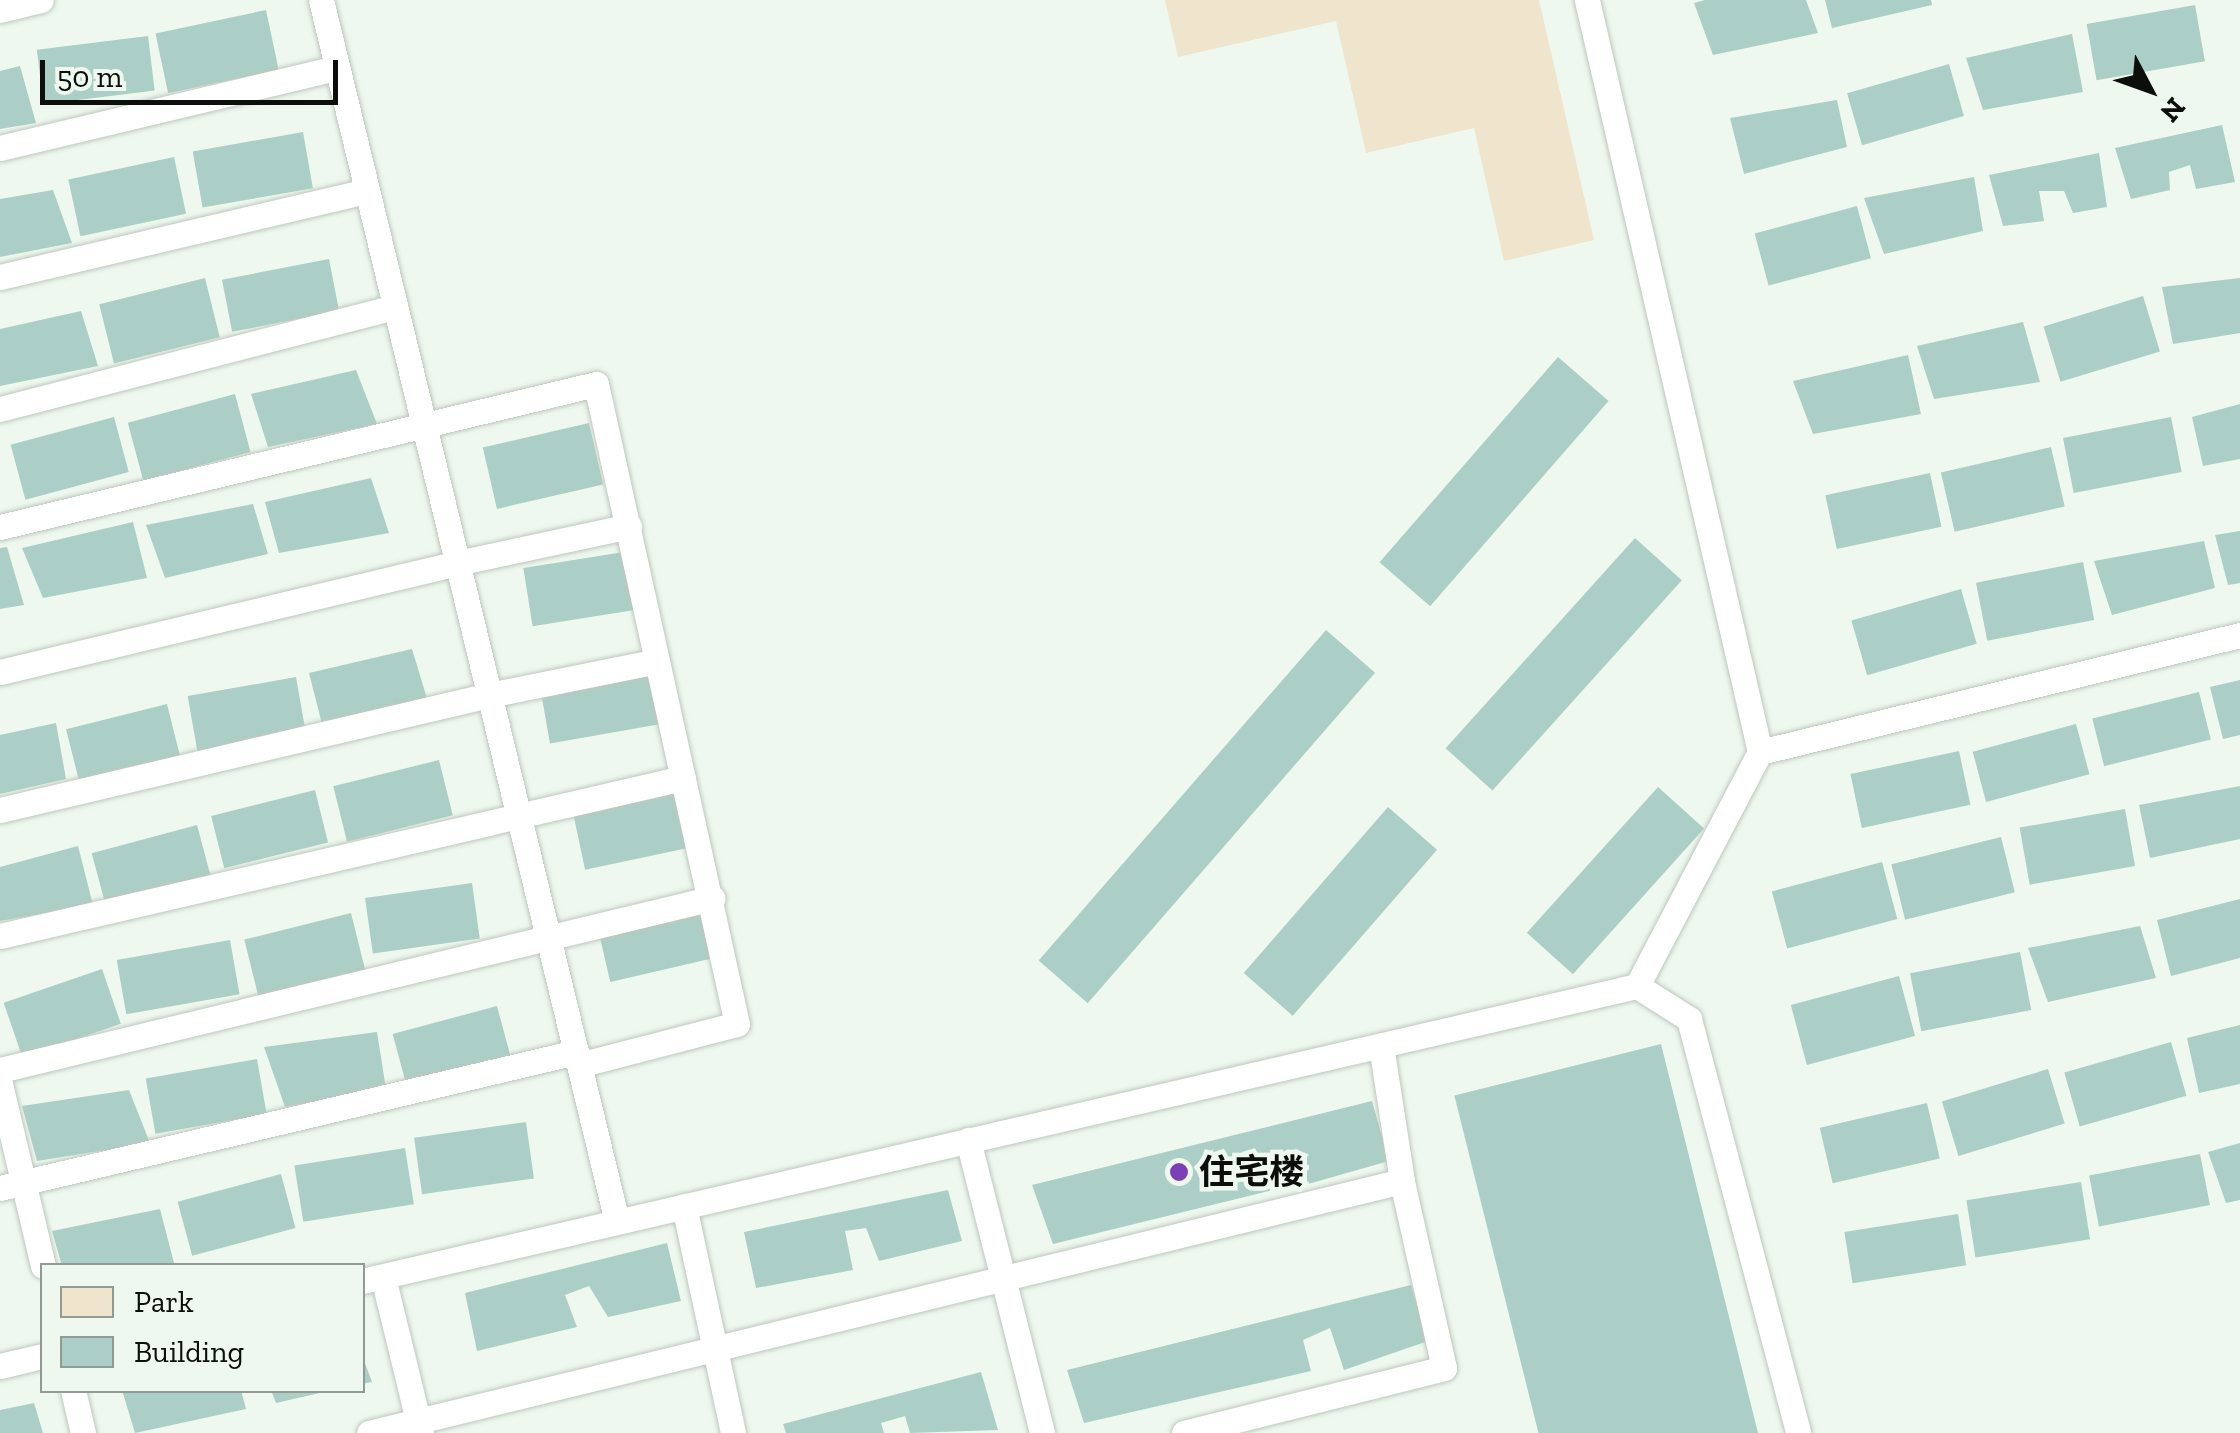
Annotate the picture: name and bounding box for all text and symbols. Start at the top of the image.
scale bar [45,40,342,102]
north arrow [2100,40,2200,140]
text: 50 m [57,59,122,95]
text: N [2154,91,2192,129]
place label: 住宅楼 [1199,1151,1304,1193]
marker: 住宅楼 [1168,1161,1190,1183]
legend [40,1263,365,1393]
text: Park [134,1284,194,1320]
text: Building [134,1334,244,1370]

